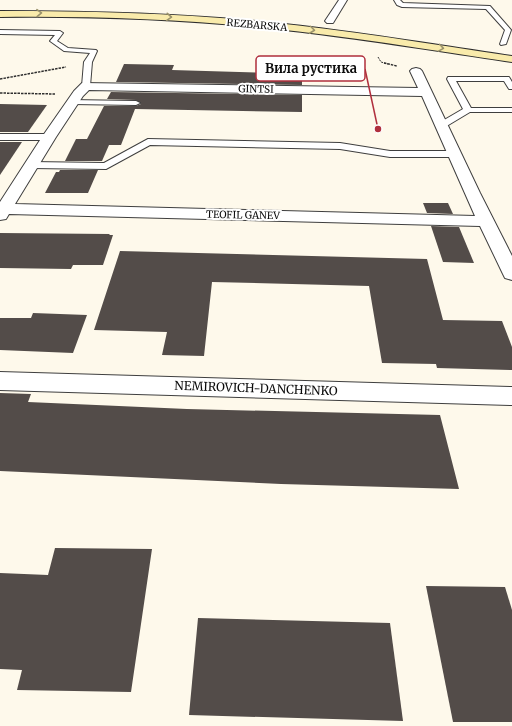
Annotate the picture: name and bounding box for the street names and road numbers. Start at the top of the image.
street label: REZBARSKA [226,16,289,34]
street label: GINTSI [238,82,274,96]
street label: TEOFIL GANEV [206,208,280,222]
street label: NEMIROVICH-DANCHENKO [174,378,338,398]

